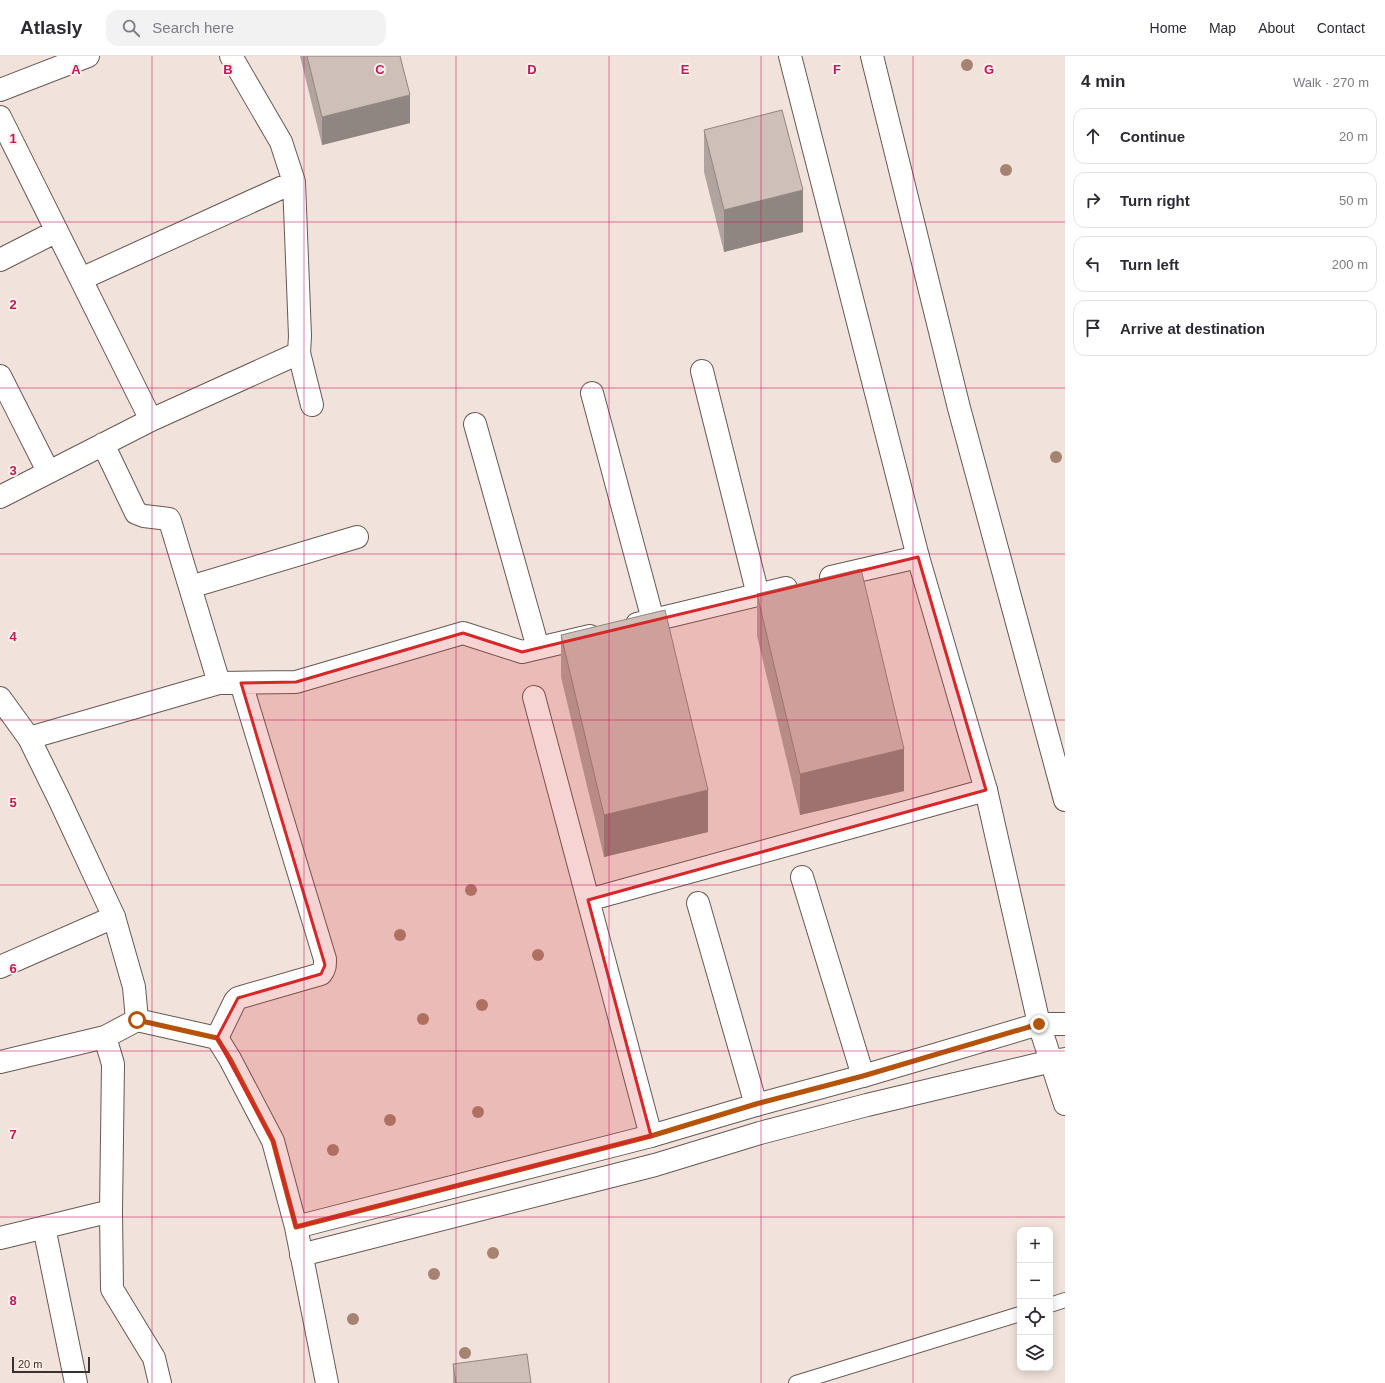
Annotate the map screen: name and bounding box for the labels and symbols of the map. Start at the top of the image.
text: A [71,62,81,77]
text: B [223,62,233,77]
text: C [375,62,385,77]
text: D [527,62,537,77]
text: E [681,62,690,77]
text: F [833,62,841,77]
text: G [984,62,994,77]
text: 1 [9,131,17,146]
text: 2 [9,297,17,312]
text: 3 [9,463,17,478]
text: 4 [9,629,17,644]
text: 5 [9,795,17,810]
text: 6 [9,961,17,976]
route start [128,1011,146,1029]
route end [1030,1015,1048,1033]
text: 7 [9,1127,17,1142]
text: 8 [9,1293,17,1308]
scale bar [12,1355,90,1374]

